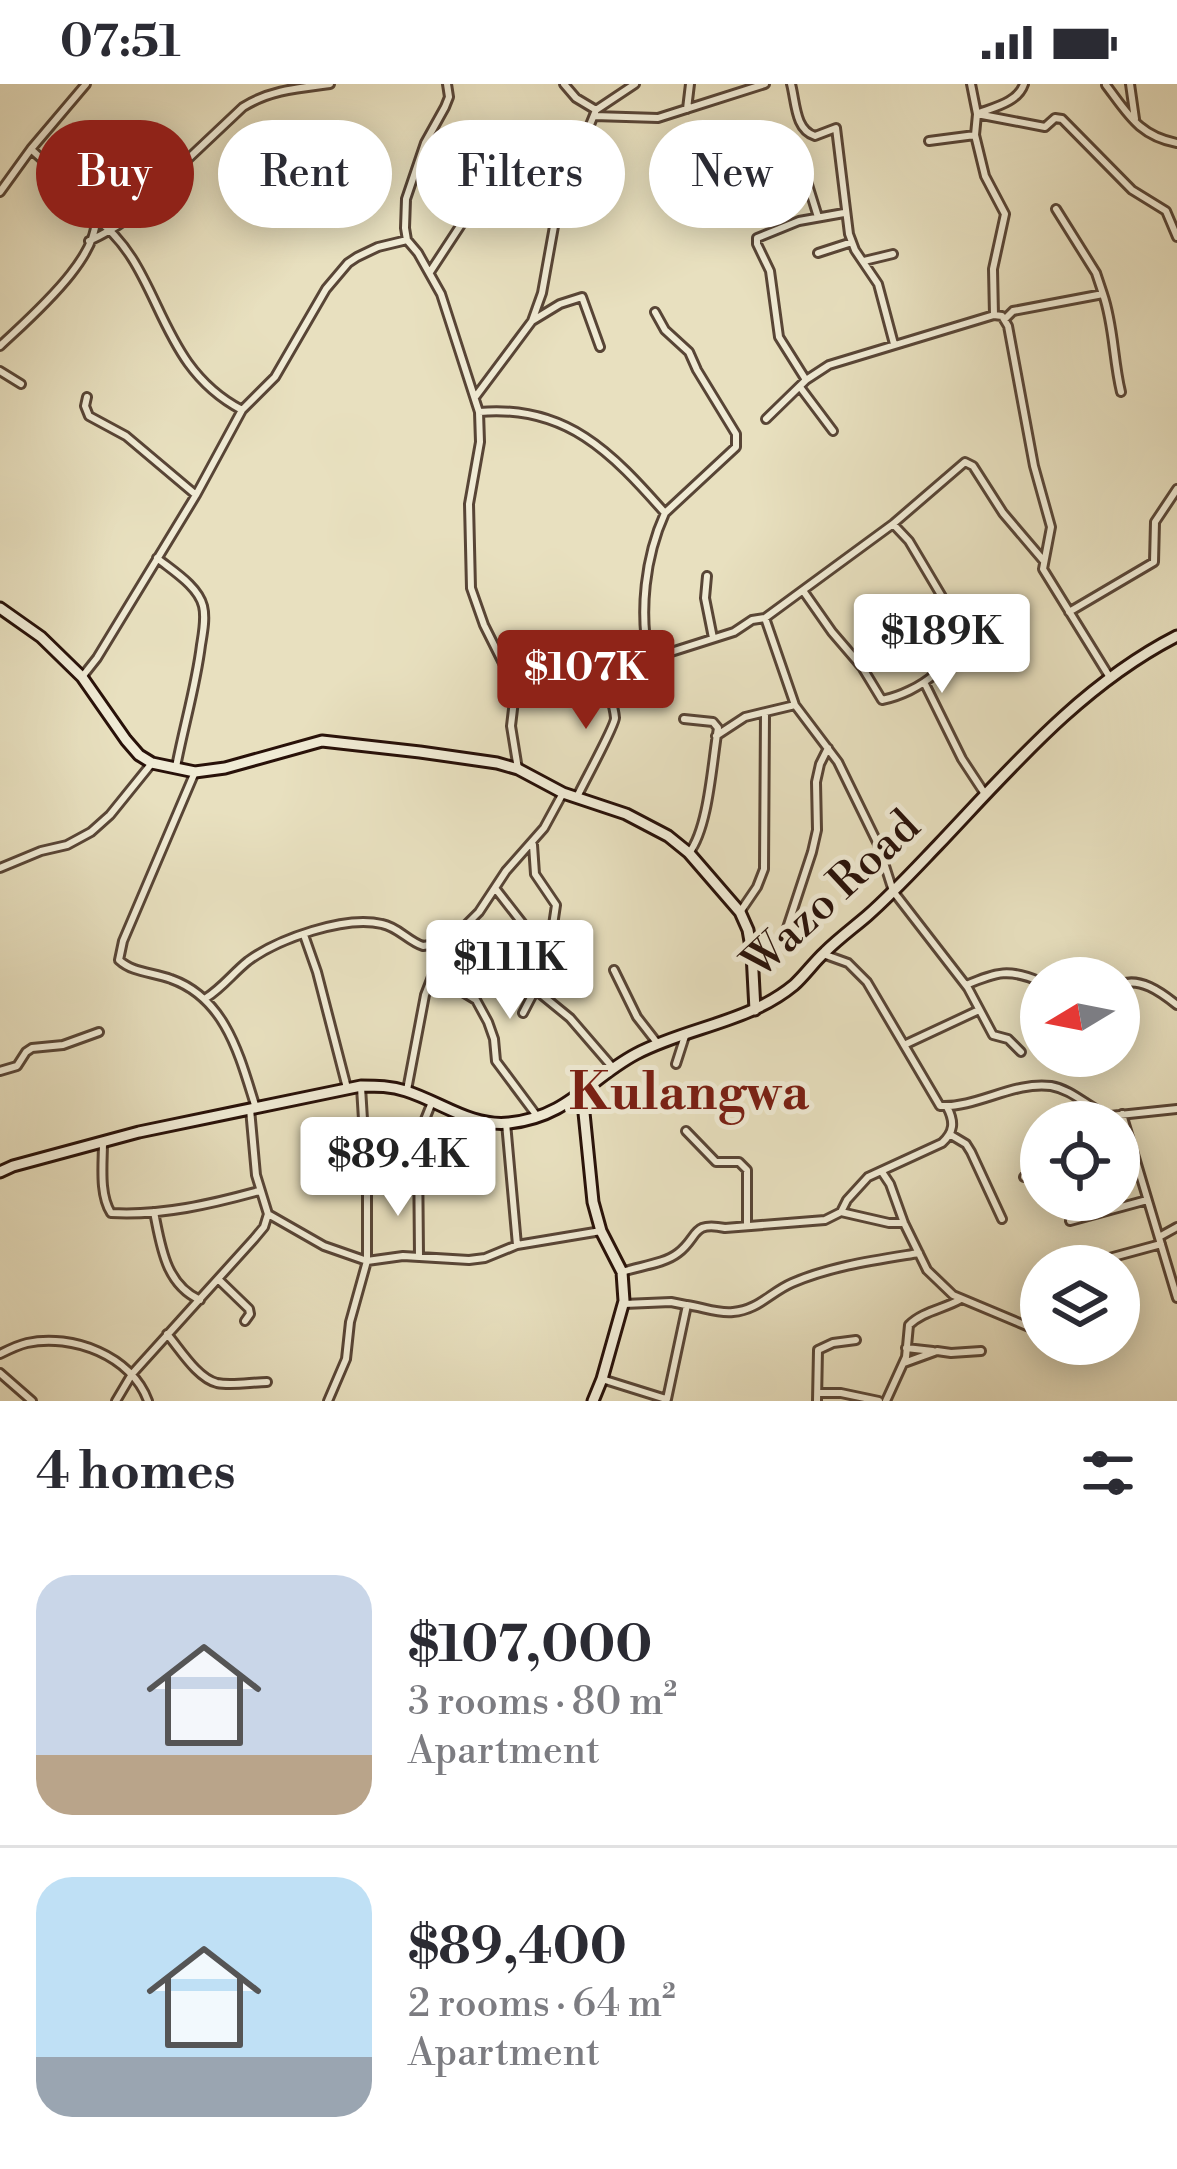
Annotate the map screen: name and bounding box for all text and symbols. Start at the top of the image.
text: 07:51 [60,14,181,71]
chip: Buy [36,120,194,228]
chip: Rent [218,120,392,228]
chip: Filters [416,120,625,228]
chip: New [649,120,814,228]
pin: $189K [858,594,1026,696]
text: $189K [881,608,1003,657]
pin: $107K [502,630,670,732]
text: $107K [524,644,648,693]
street label: Wazo Road [730,798,933,993]
pin: $111K [426,920,594,1022]
text: $111K [453,934,567,983]
north arrow [1020,957,1140,1077]
map controls [1020,957,1140,1365]
district label: Kulangwa [569,1062,809,1126]
button: locate [1020,1101,1140,1221]
pin: $89.4K [300,1117,496,1219]
text: $89.4K [327,1131,469,1180]
button: layers [1020,1245,1140,1365]
icon: filters [1075,1440,1141,1506]
text: 4 homes [36,1441,236,1505]
text: $107,000 [408,1614,652,1678]
icon: home [132,1623,276,1767]
text: 3 rooms · 80 m² [408,1678,677,1727]
text: Apartment [408,1727,600,1776]
text: $89,400 [408,1916,627,1980]
icon: home [132,1925,276,2069]
text: 2 rooms · 64 m² [408,1980,676,2029]
text: Apartment [408,2029,600,2078]

